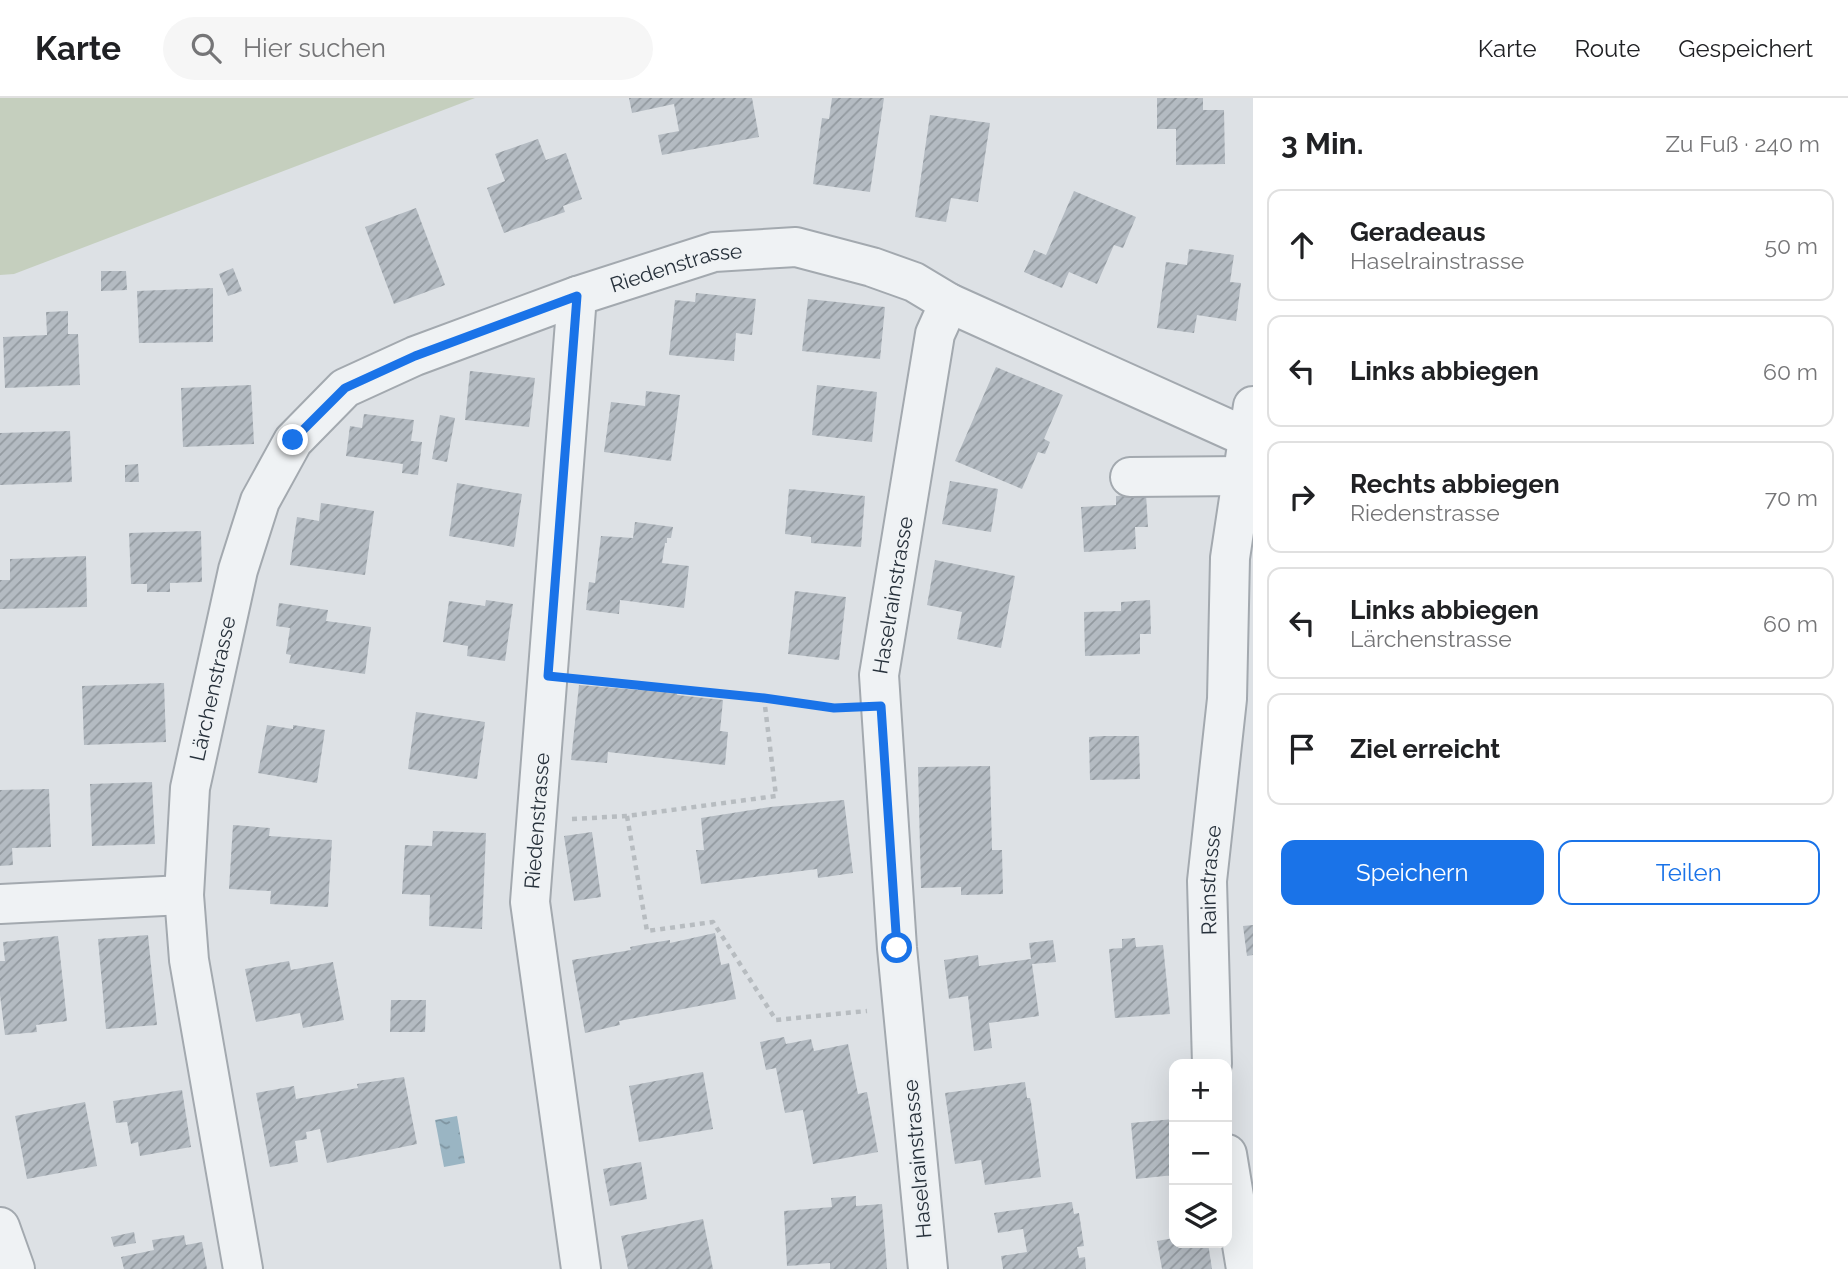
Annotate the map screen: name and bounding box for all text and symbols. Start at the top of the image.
search box [163,17,653,80]
text: Karte [35,29,121,68]
icon: search [187,29,225,67]
text: Hier suchen [243,33,386,63]
text: Karte [1478,34,1537,63]
text: Route [1575,34,1640,63]
text: Gespeichert [1678,34,1813,63]
text: 3 Min. [1281,126,1363,161]
text: Zu Fuß · 240 m [1665,130,1820,157]
text: Geradeaus [1350,217,1486,247]
icon: ahead [1283,226,1321,264]
text: 50 m [1764,232,1818,259]
street label: Riedenstrasse [607,238,743,297]
text: Haselrainstrasse [1350,247,1524,274]
icon: left [1283,352,1321,390]
text: Links abbiegen [1350,356,1539,386]
text: 60 m [1763,358,1818,385]
route end [277,424,308,455]
text: Rechts abbiegen [1350,469,1560,499]
icon: right [1283,478,1321,516]
text: 70 m [1765,484,1818,511]
text: Riedenstrasse [1350,499,1500,526]
street label: Haselrainstrasse [867,515,917,676]
text: Links abbiegen [1350,595,1539,625]
icon: left [1283,604,1321,642]
text: 60 m [1763,610,1818,637]
street label: Lärchenstrasse [184,614,240,763]
text: Lärchenstrasse [1350,625,1512,652]
icon: arrive [1283,730,1321,768]
text: Ziel erreicht [1350,734,1500,764]
street label: Riedenstrasse [519,752,554,890]
street label: Rainstrasse [1194,824,1226,936]
button: Speichern [1281,840,1544,905]
button: Teilen [1558,840,1820,905]
route start [881,932,912,963]
map controls [1169,1059,1232,1248]
button: + [1169,1059,1232,1122]
street label: Haselrainstrasse [898,1079,936,1239]
button: − [1169,1122,1232,1185]
button: layers [1169,1185,1232,1248]

